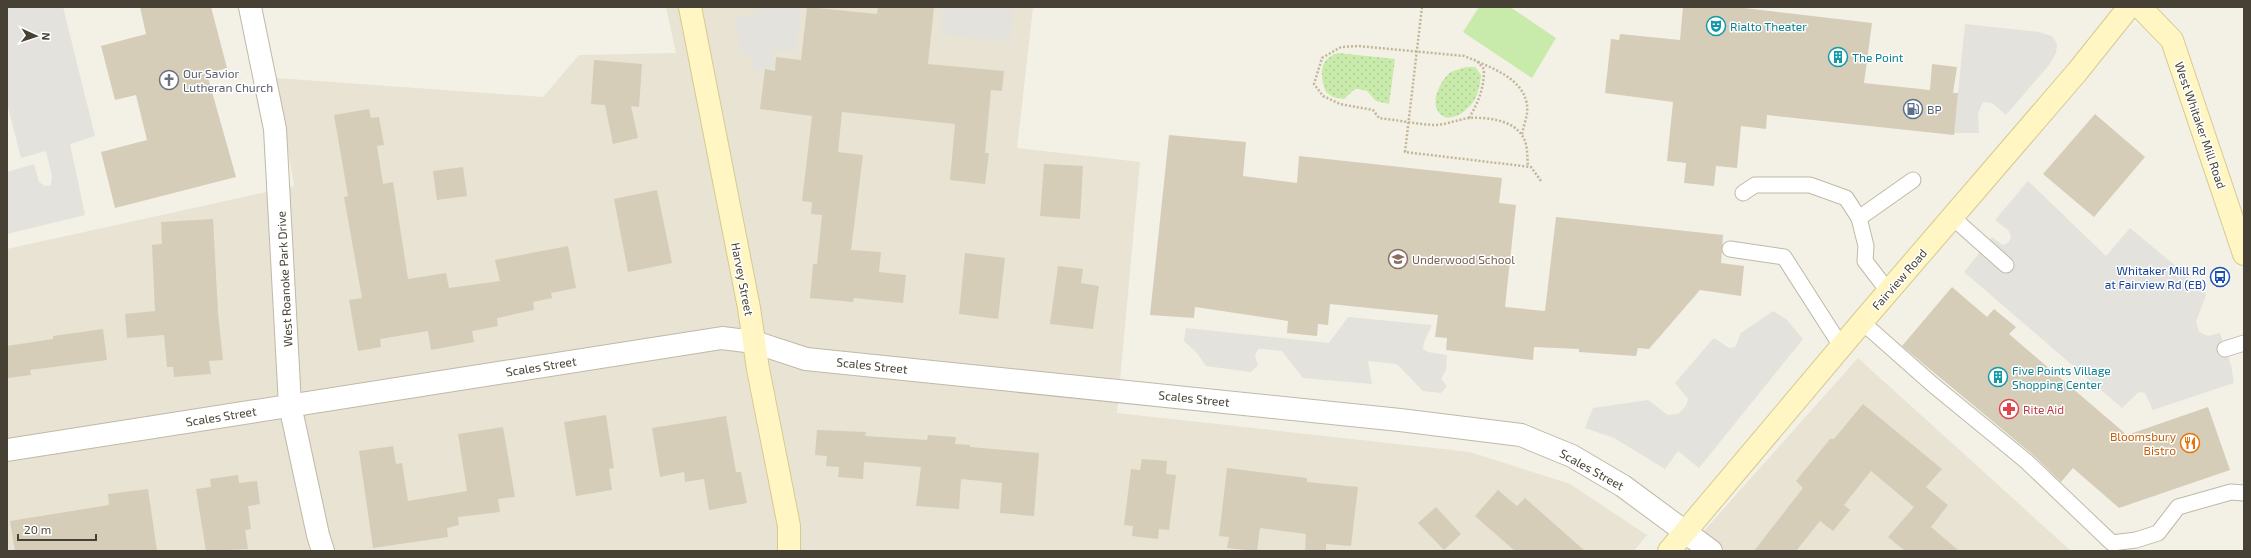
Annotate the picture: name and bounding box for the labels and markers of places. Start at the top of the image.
theatre icon: Rialto Theater [1705,15,1727,37]
place label: Rialto Theater [1730,19,1807,33]
building icon: The Point [1827,46,1849,68]
place label: The Point [1852,50,1904,64]
place label: Our Savior Lutheran Church [183,66,273,94]
church icon: Our Savior Lutheran Church [158,69,180,91]
fuel station icon: BP [1902,98,1924,120]
place label: BP [1927,102,1942,116]
school or university icon: Underwood School [1387,248,1409,270]
place label: Underwood School [1412,252,1515,266]
place label: Whitaker Mill Rd at Fairview Rd (EB) [2105,263,2206,291]
bus stop icon: Whitaker Mill Rd at Fairview Rd (EB) [2209,266,2231,288]
place label: Five Points Village Shopping Center [2012,363,2111,391]
building icon: Five Points Village Shopping Center [1987,366,2009,388]
pharmacy icon: Rite Aid [1998,398,2020,420]
place label: Rite Aid [2023,402,2064,416]
place label: Bloomsbury Bistro [2110,429,2177,457]
restaurant icon: Bloomsbury Bistro [2179,432,2201,454]

